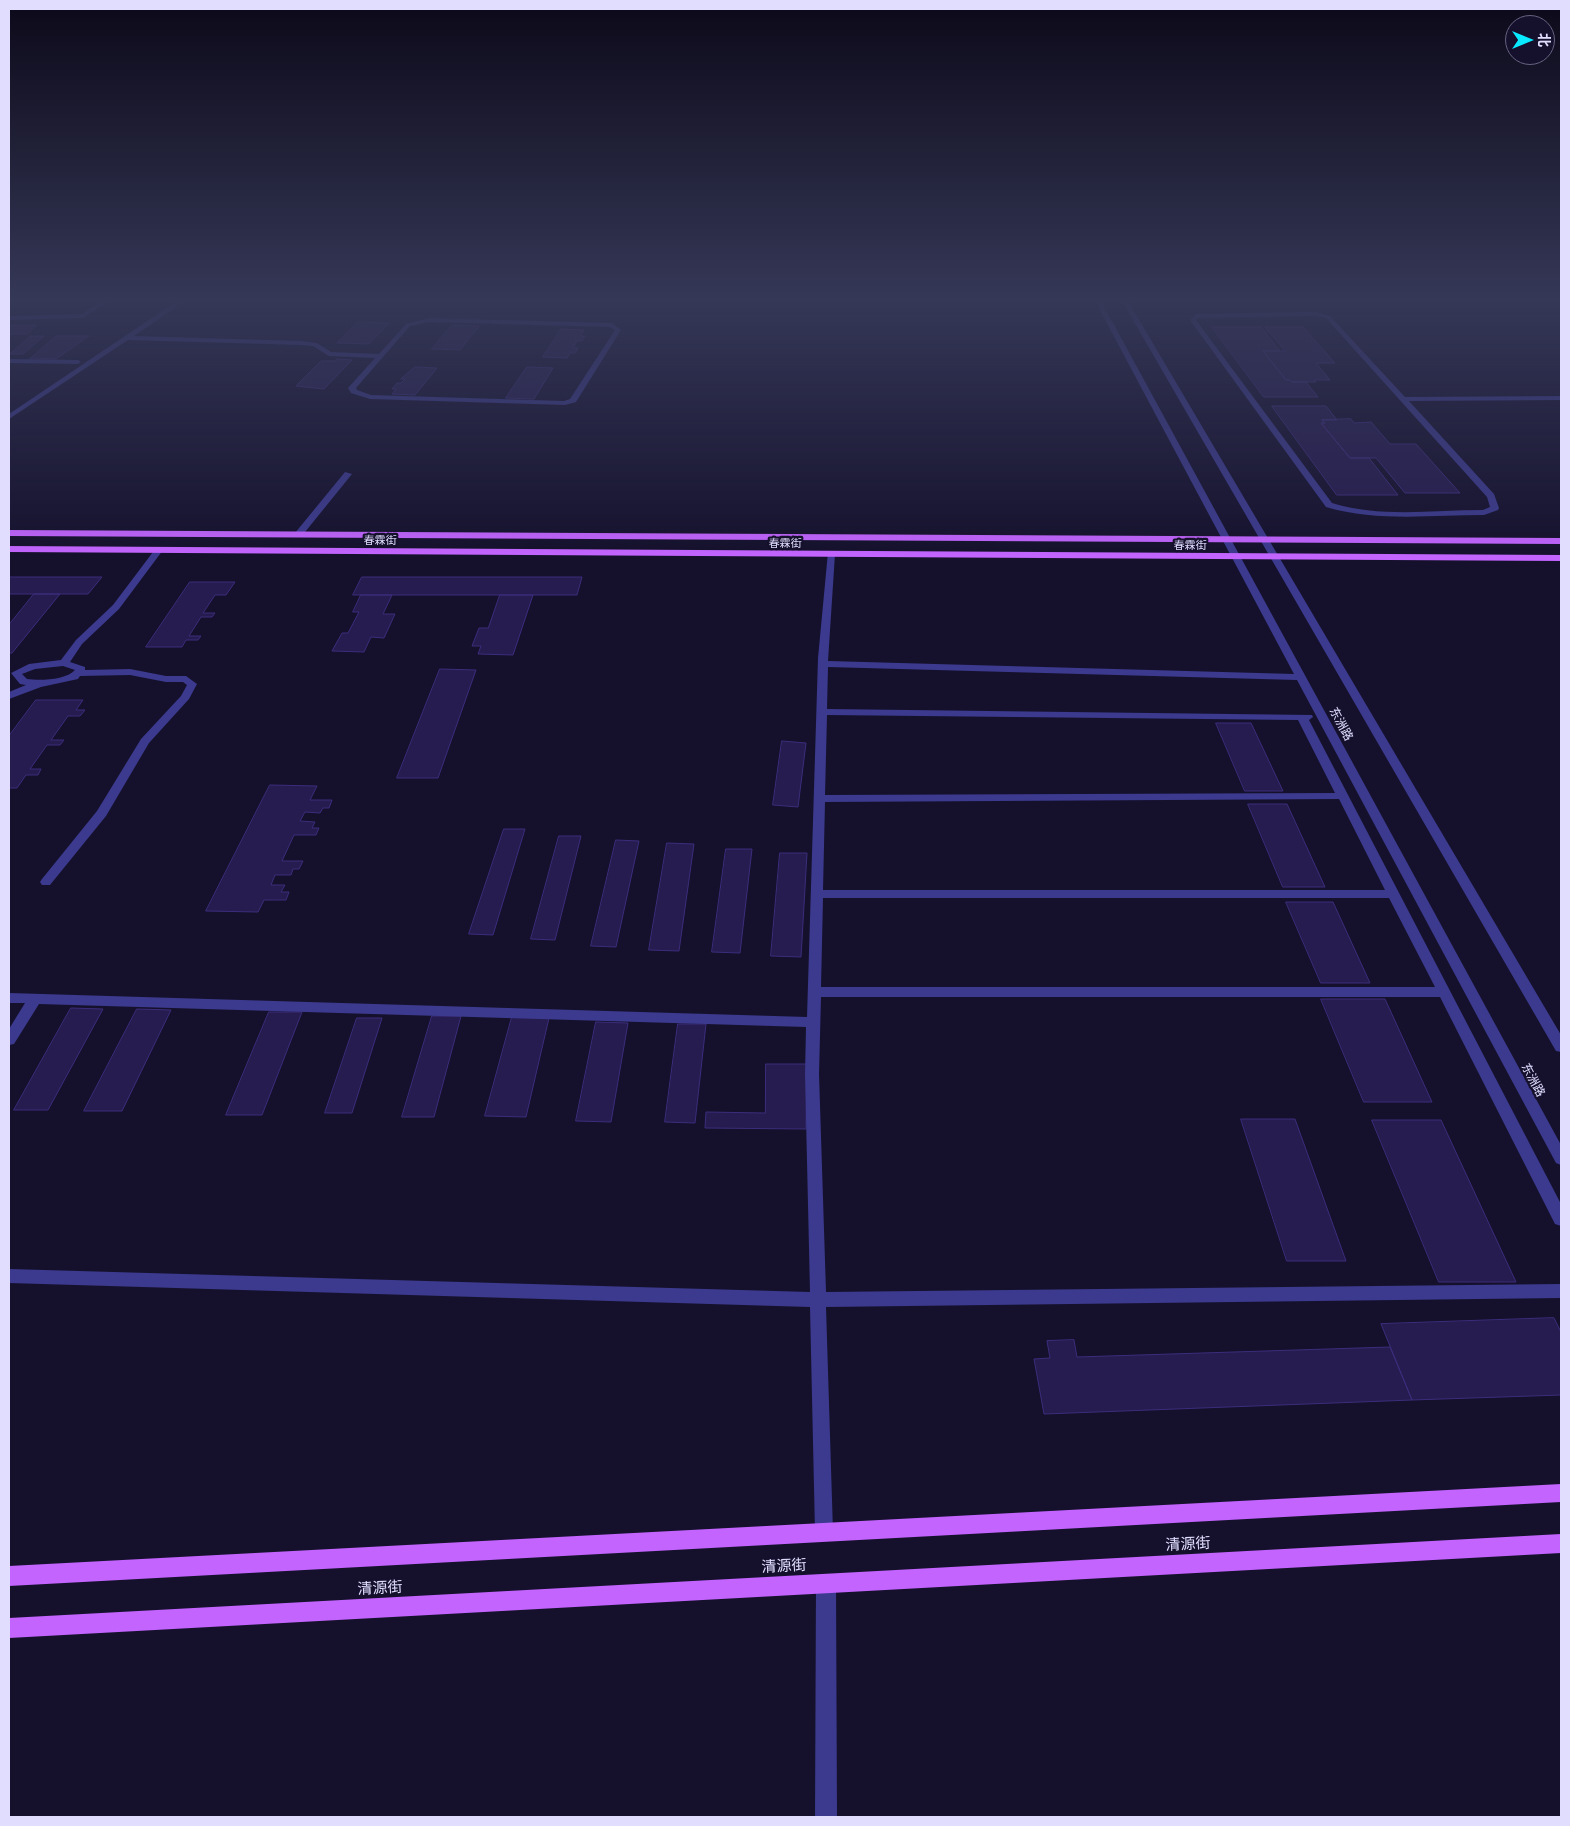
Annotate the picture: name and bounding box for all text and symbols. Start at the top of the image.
north arrow [1505,15,1555,65]
text: 北 [1536,33,1553,47]
street label: 春霖街 [364,533,396,547]
street label: 春霖街 [769,536,801,550]
street label: 春霖街 [1174,538,1206,552]
street label: 东洲路 [1326,705,1356,743]
street label: 东洲路 [1518,1061,1548,1099]
street label: 清源街 [1165,1534,1211,1554]
street label: 清源街 [761,1556,807,1576]
street label: 清源街 [357,1578,403,1598]

